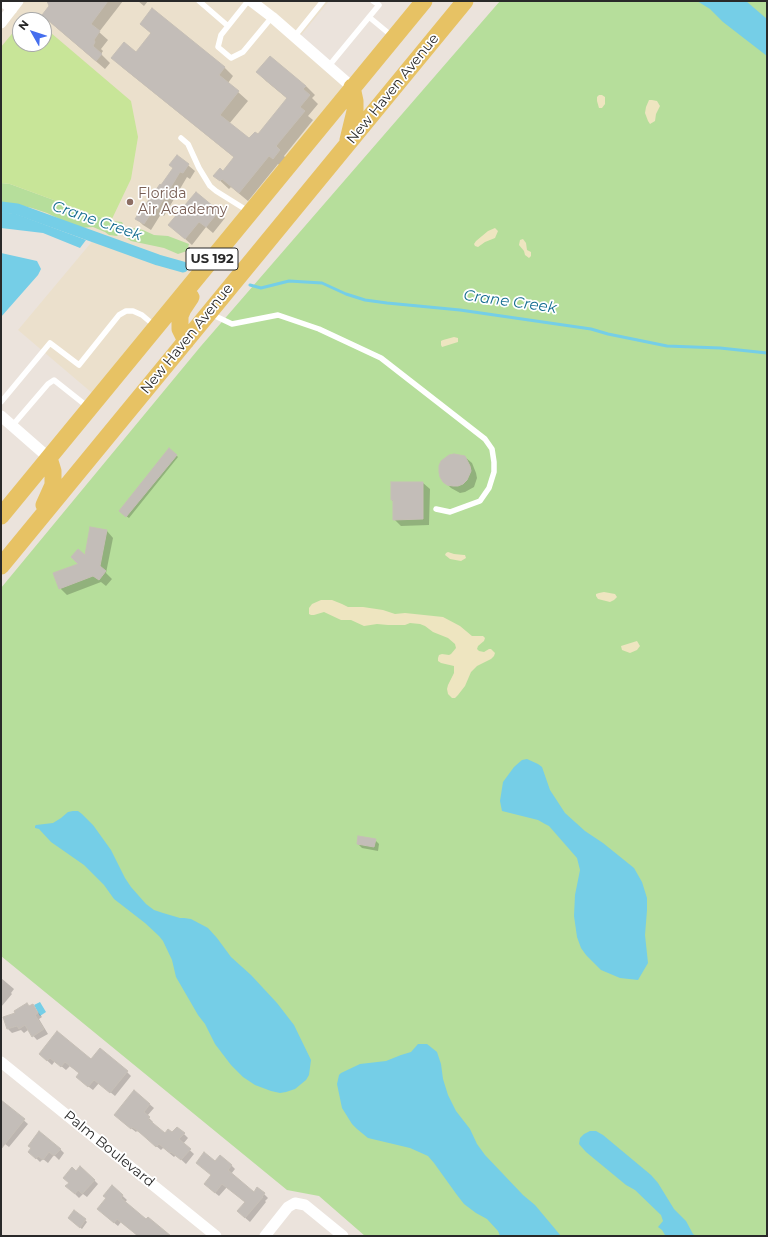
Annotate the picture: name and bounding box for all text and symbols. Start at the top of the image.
north arrow [12,12,52,52]
text: N [15,17,32,33]
street label: New Haven Avenue [343,30,443,148]
place label: Florida Air Academy [138,186,227,218]
water label: Crane Creek [50,197,144,245]
marker: Florida Air Academy [125,197,135,207]
road number: US 192 [186,248,238,270]
street label: New Haven Avenue [137,280,237,398]
water label: Crane Creek [462,287,558,317]
street label: Palm Boulevard [60,1107,158,1191]

